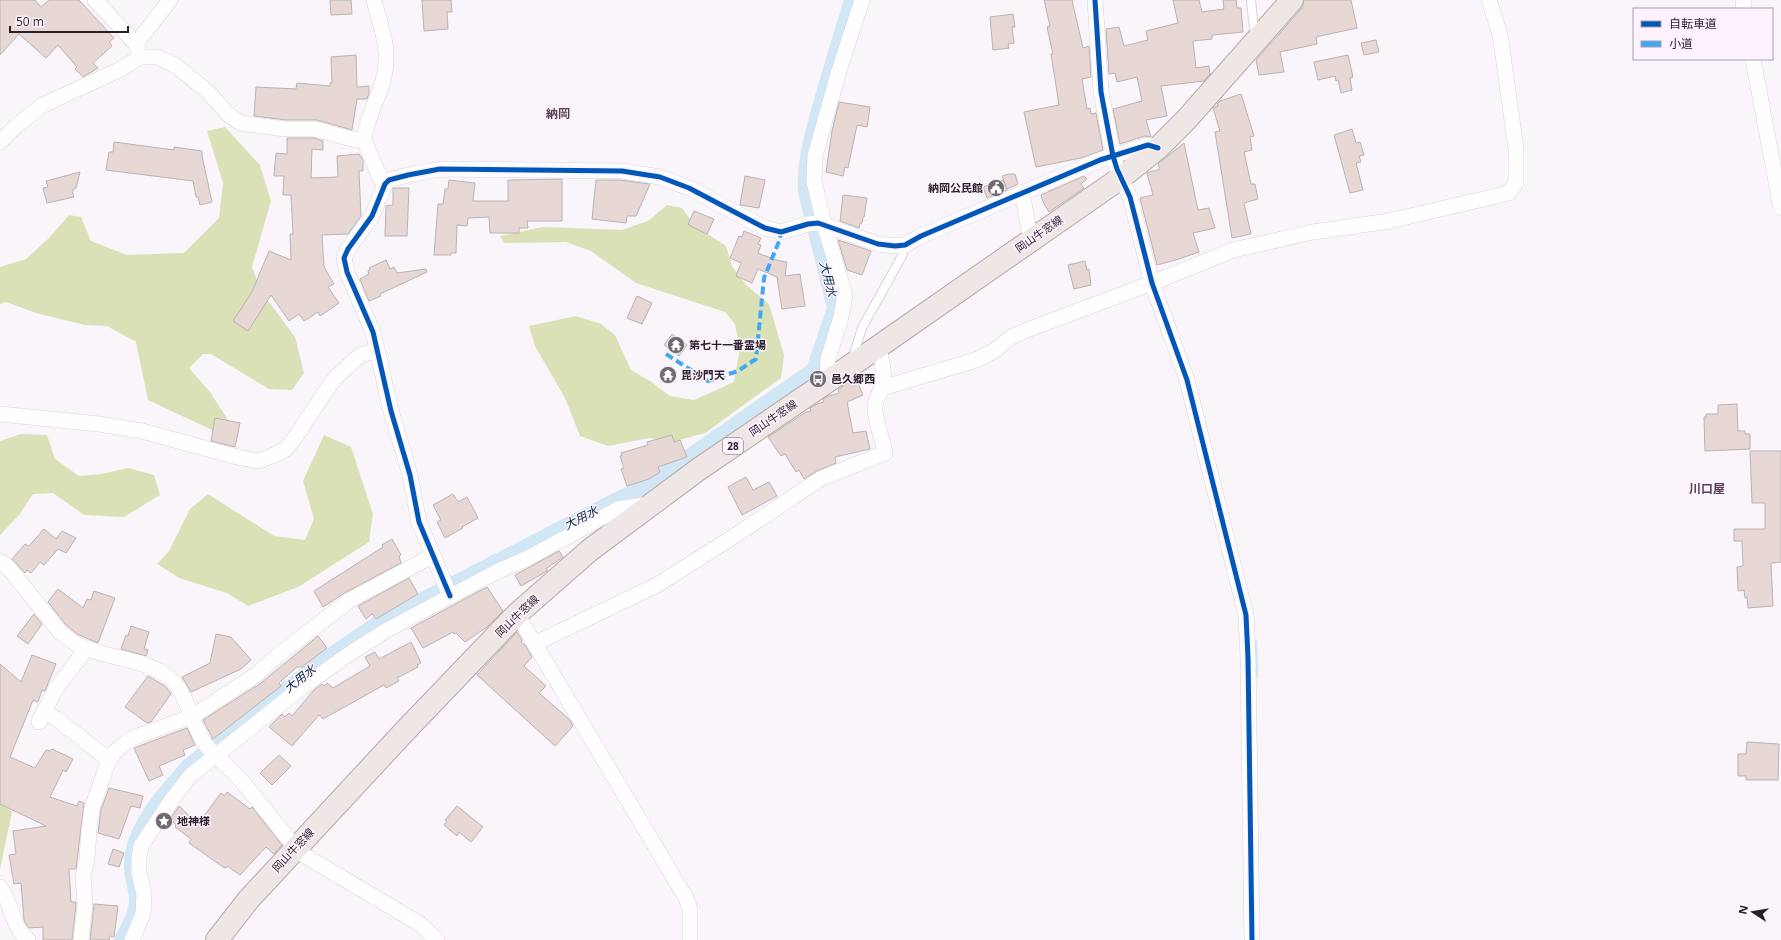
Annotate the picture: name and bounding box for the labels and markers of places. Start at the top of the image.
public building icon: 納岡公民館 [986,178,1006,198]
place label: 納岡公民館 [928,180,983,195]
temple icon: 第七十一番霊場 [666,335,686,355]
place label: 第七十一番霊場 [689,337,766,352]
temple icon: 毘沙門天 [658,365,678,385]
place label: 毘沙門天 [681,367,725,382]
bus stop icon: 邑久郷西 [808,369,828,389]
place label: 邑久郷西 [831,371,875,386]
place icon: 地神様 [154,811,174,831]
place label: 地神様 [177,813,210,828]

